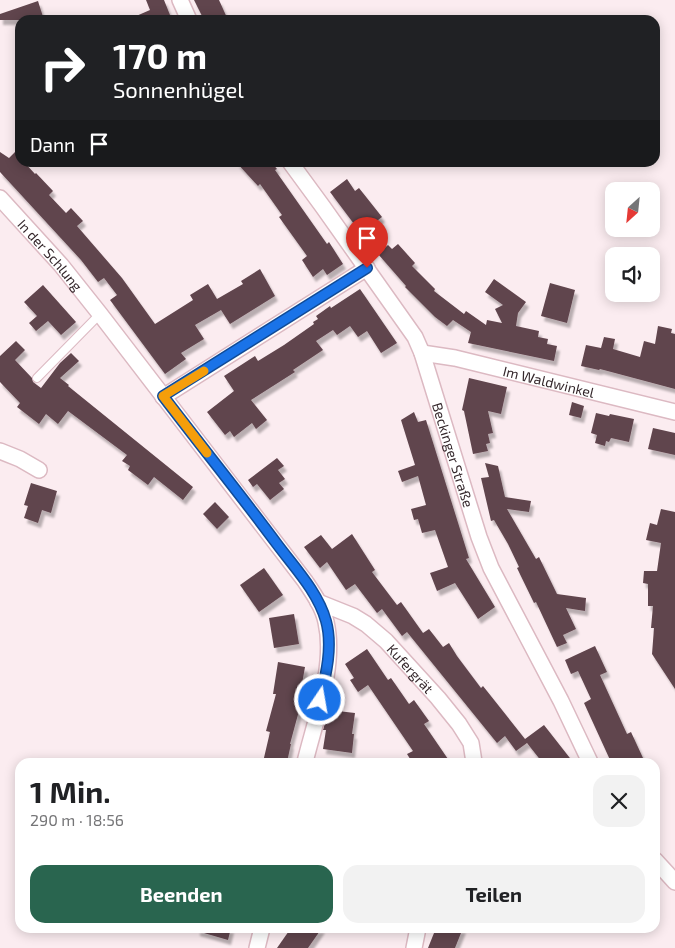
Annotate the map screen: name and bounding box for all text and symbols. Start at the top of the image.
text: 170 m [113,34,207,76]
icon: right [30,35,95,100]
text: Sonnenhügel [113,76,244,102]
icon: arrive [85,130,113,158]
text: Dann [30,133,75,156]
north arrow [605,182,660,238]
map controls [605,182,660,302]
street label: In der Schlung [15,215,87,294]
pin [346,217,388,268]
icon: arrive [353,224,381,252]
button: sound [605,247,660,302]
street label: Im Waldwinkel [501,362,597,401]
street label: Beckinger Straße [429,400,478,509]
street label: Kufergrät [384,640,438,696]
position arrow [293,673,345,725]
text: 1 Min. [30,773,111,809]
button: close [593,775,645,827]
text: 290 m · 18:56 [30,810,124,829]
button: Beenden [30,865,333,923]
button: Teilen [343,865,645,923]

